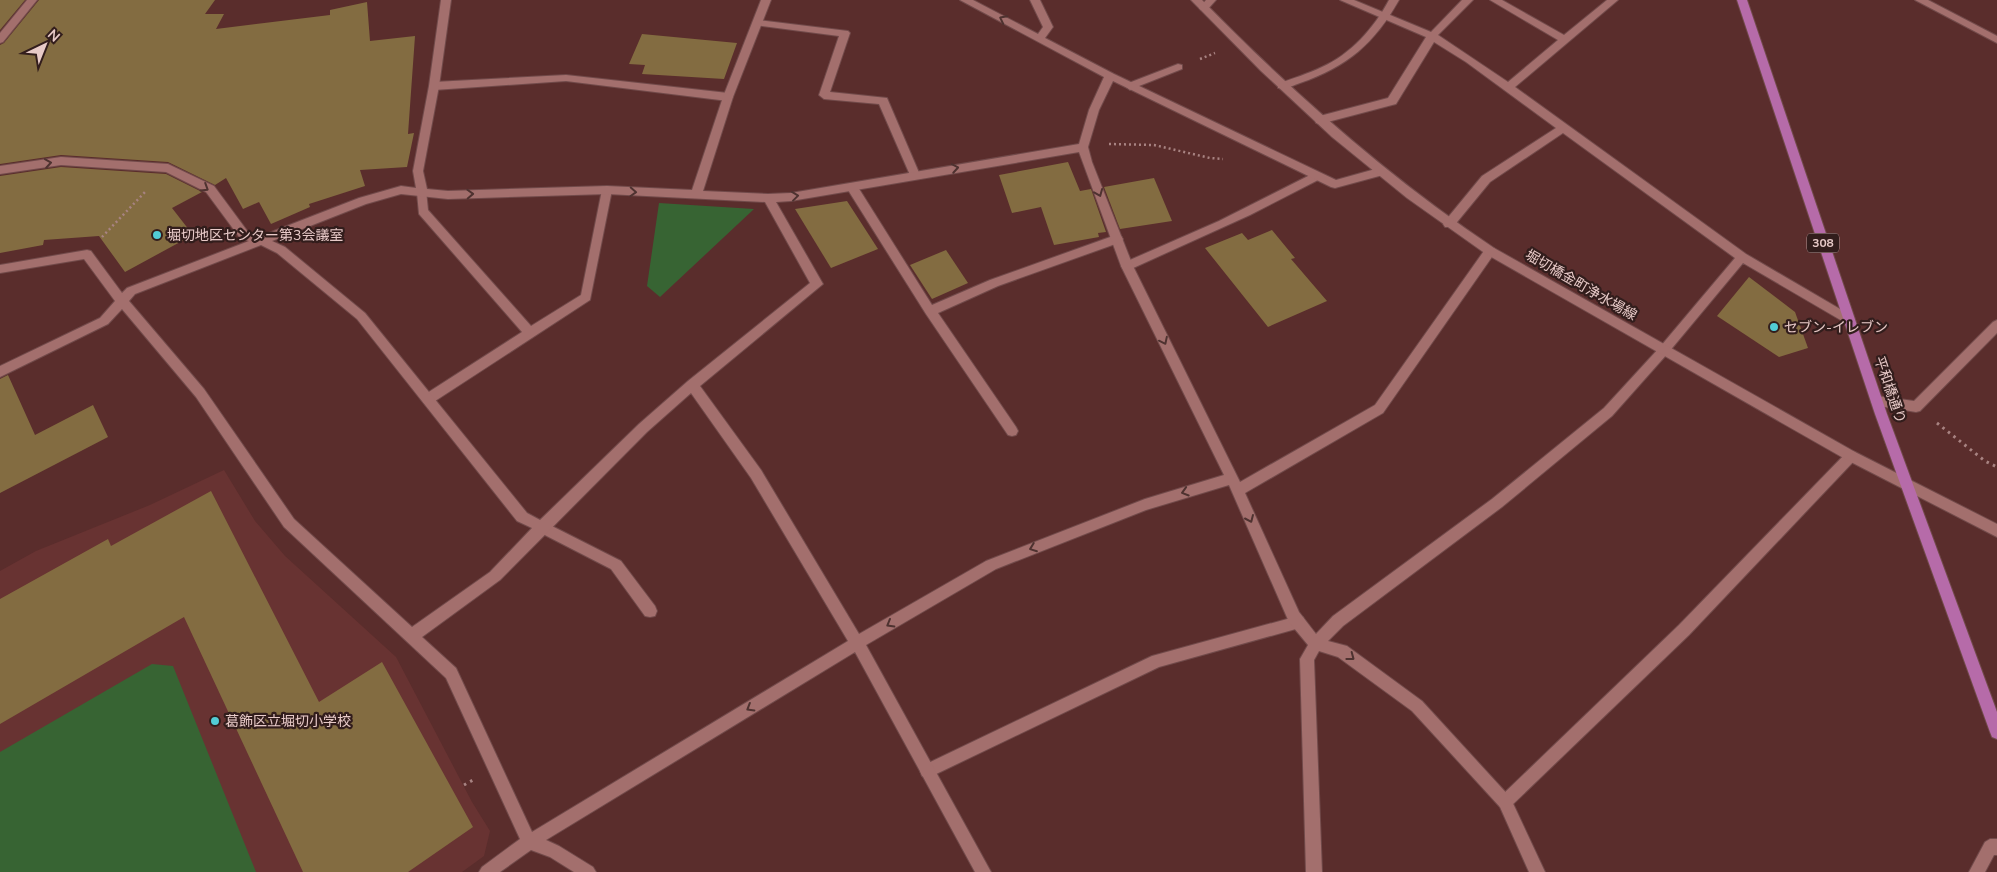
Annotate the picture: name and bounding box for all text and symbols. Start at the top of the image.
one-way arrow [999,15,1008,25]
north arrow [20,20,70,70]
text: N [43,25,64,46]
one-way arrow [44,158,53,168]
one-way arrow [951,164,960,174]
one-way arrow [200,181,209,191]
one-way arrow [629,186,637,197]
one-way arrow [1093,188,1103,196]
one-way arrow [467,189,475,199]
one-way arrow [791,191,799,202]
place label: 堀切地区センター第3会議室 [167,226,343,245]
marker: 堀切地区センター第3会議室 [151,229,163,241]
road number: 308 [1807,234,1839,252]
street label: 堀切橋金町浄水場線 [1522,245,1640,325]
place label: セブン-イレブン [1784,318,1888,337]
marker: セブン-イレブン [1768,321,1780,333]
one-way arrow [1158,336,1169,345]
street label: 平和橋通り [1870,354,1910,426]
one-way arrow [1182,487,1190,497]
one-way arrow [1244,514,1255,523]
one-way arrow [1029,542,1038,553]
one-way arrow [886,618,895,628]
one-way arrow [1345,651,1355,660]
one-way arrow [747,701,756,711]
place label: 葛飾区立堀切小学校 [225,712,351,731]
marker: 葛飾区立堀切小学校 [209,715,221,727]

